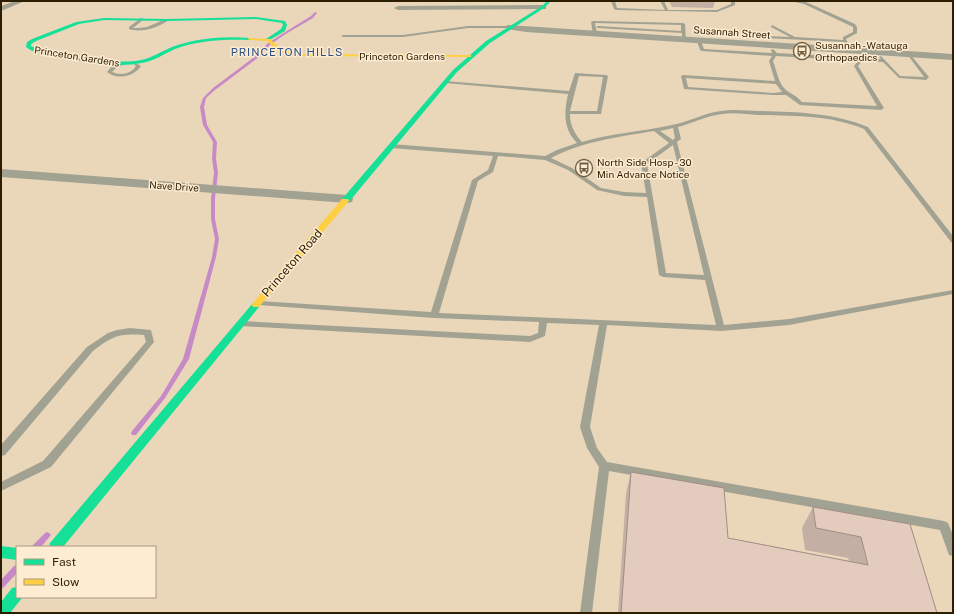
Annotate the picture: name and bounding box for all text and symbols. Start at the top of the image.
street label: Susannah Street [693,23,771,41]
place label: Susannah - Watauga Orthopaedics [815,39,908,63]
bus stop icon: Susannah - Watauga Orthopaedics [792,41,812,61]
street label: Princeton Gardens [34,43,120,69]
district label: PRINCETON HILLS [231,46,343,58]
street label: Princeton Gardens [359,50,445,62]
place label: North Side Hosp - 30 Min Advance Notice [597,156,692,180]
bus stop icon: North Side Hosp - 30 Min Advance Notice [574,158,594,178]
street label: Nave Drive [149,178,200,194]
street label: Princeton Road [259,226,325,300]
legend [16,546,156,598]
text: Fast [52,555,77,569]
text: Slow [52,575,80,589]

